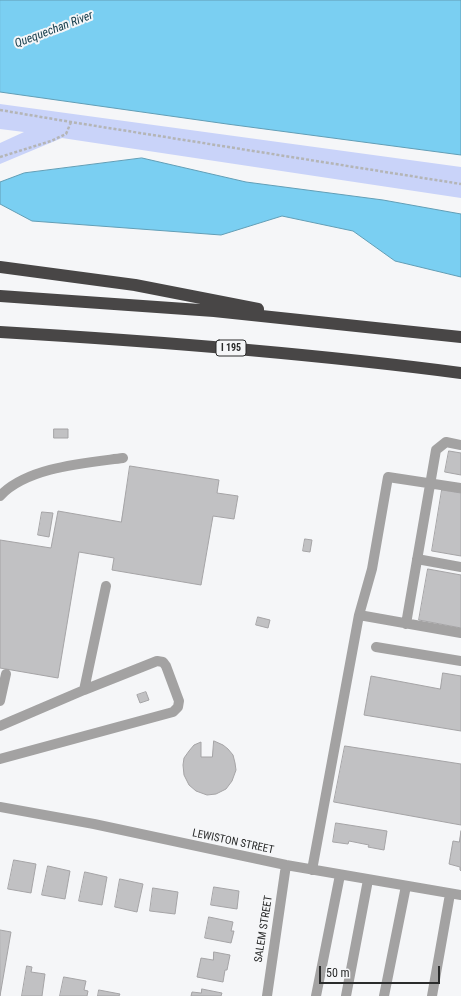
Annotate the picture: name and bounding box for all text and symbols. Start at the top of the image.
water label: Quequechan River [13,8,95,52]
road number: I 195 [216,340,246,356]
street label: LEWISTON STREET [191,827,275,857]
street label: SALEM STREET [252,895,276,963]
scale bar [321,958,442,984]
text: 50 m [326,966,350,980]

